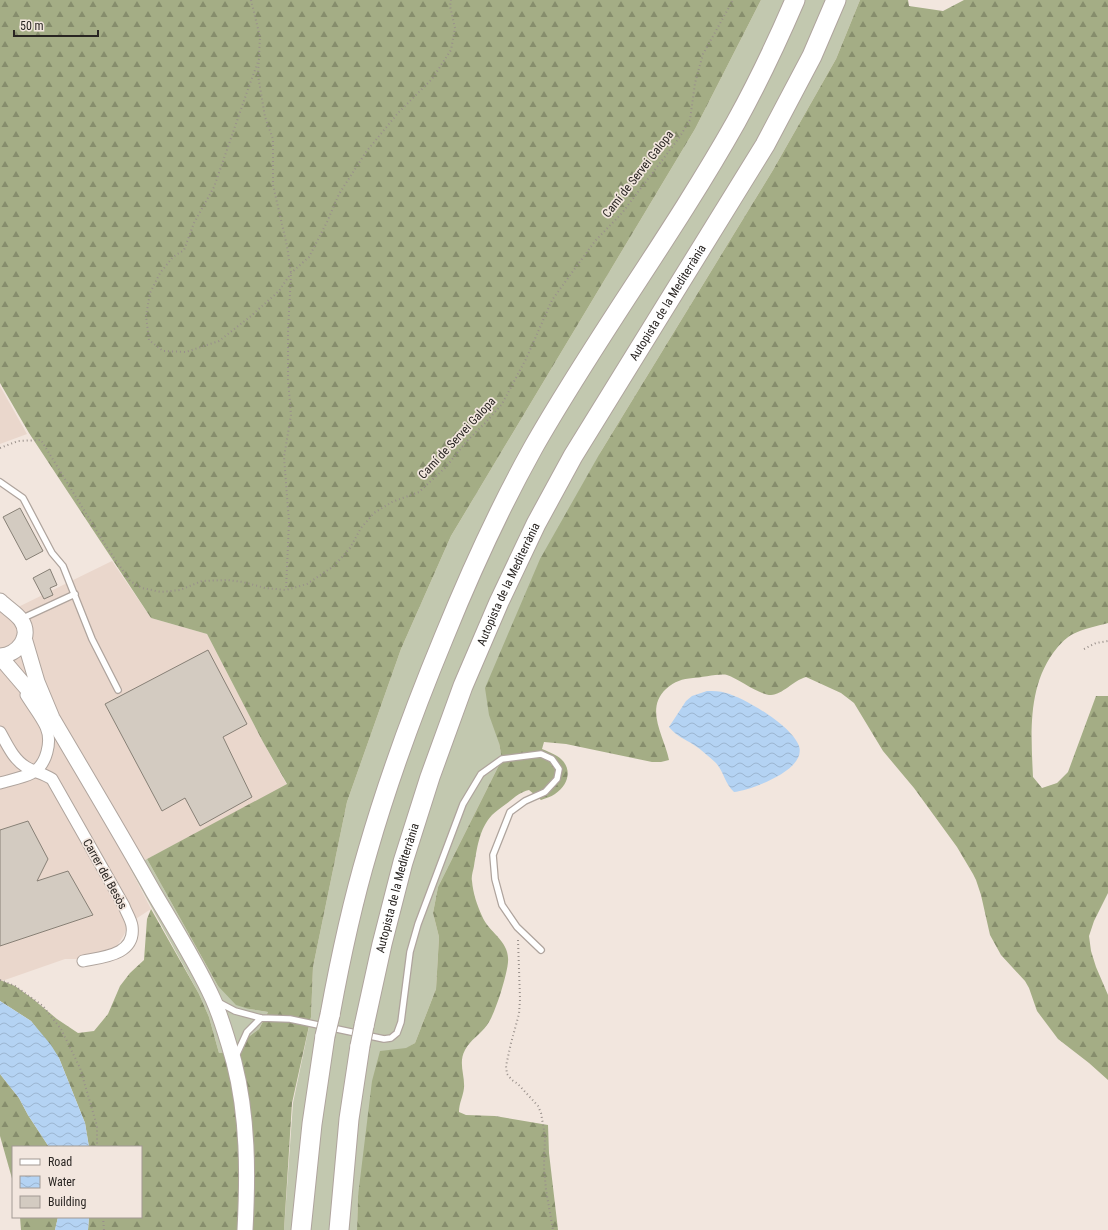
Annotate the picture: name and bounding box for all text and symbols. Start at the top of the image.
scale bar [14,12,98,38]
text: 50 m [20,19,44,33]
street label: Camí de Servei Galopa [600,128,676,220]
street label: Autopista de la Mediterrània [627,242,709,363]
street label: Camí de Servei Galopa [416,394,499,482]
street label: Autopista de la Mediterrània [474,520,543,648]
street label: Autopista de la Mediterrània [373,821,422,954]
street label: Carrer del Besòs [80,836,130,912]
legend [12,1146,142,1218]
text: Road [48,1155,72,1169]
text: Water [48,1175,76,1189]
text: Building [48,1195,86,1209]

